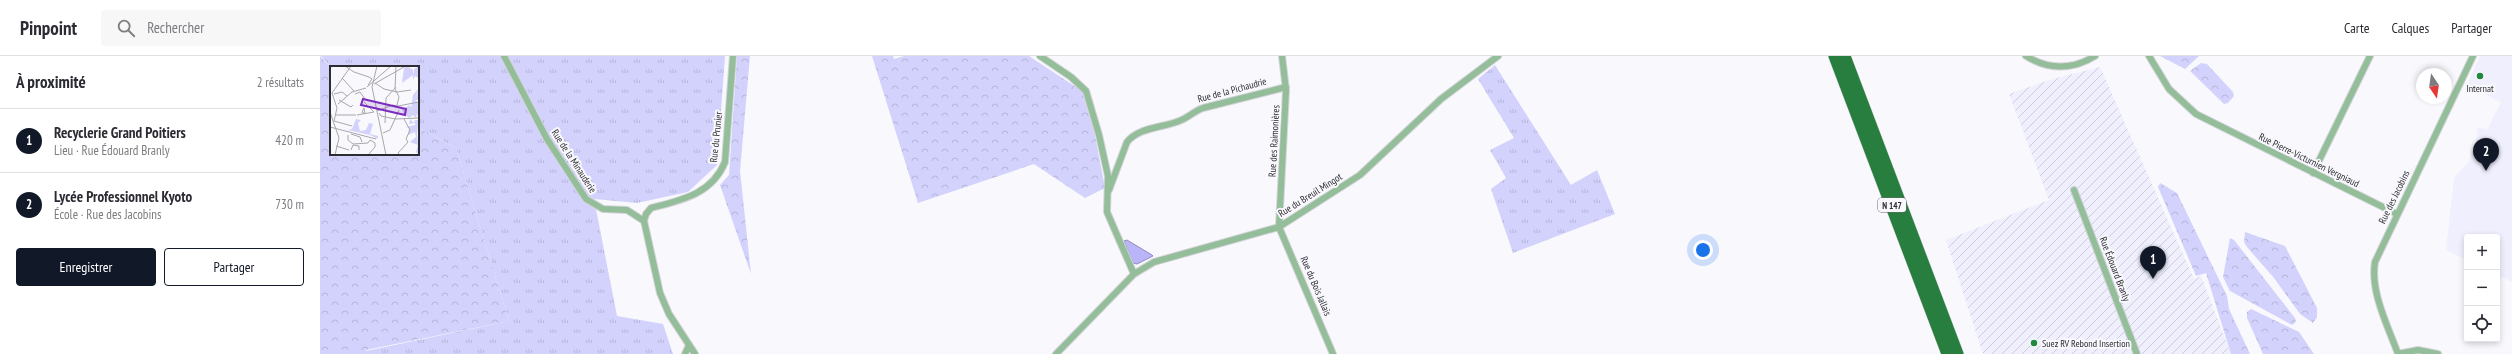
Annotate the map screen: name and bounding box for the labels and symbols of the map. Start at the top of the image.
inset map [330,66,419,155]
north arrow [2416,68,2452,104]
marker: Internat [2475,71,2485,81]
street label: Rue de la Pichaudrie [1196,75,1268,105]
place label: Internat [2466,82,2494,95]
street label: Rue des Raimonières [1266,104,1282,177]
street label: Rue du Prunier [707,111,725,163]
street label: Rue de la Minauderie [549,127,599,195]
street label: Rue Pierre-Victurnien Vergniaud [2257,130,2361,190]
pin: 2 [2473,138,2499,171]
street label: Rue des Jacobins [2375,168,2413,226]
street label: Rue du Breuil Mingot [1276,170,1345,220]
road number: N 147 [1878,198,1906,212]
street label: Rue Édouard Branly [2097,235,2133,303]
your location [1693,240,1713,260]
pin: 1 [2140,246,2166,279]
street label: Rue du Bois Jallais [1298,254,1335,318]
place label: Suez RV Rebond Insertion [2042,337,2130,350]
marker: Suez RV Rebond Insertion [2029,338,2039,348]

